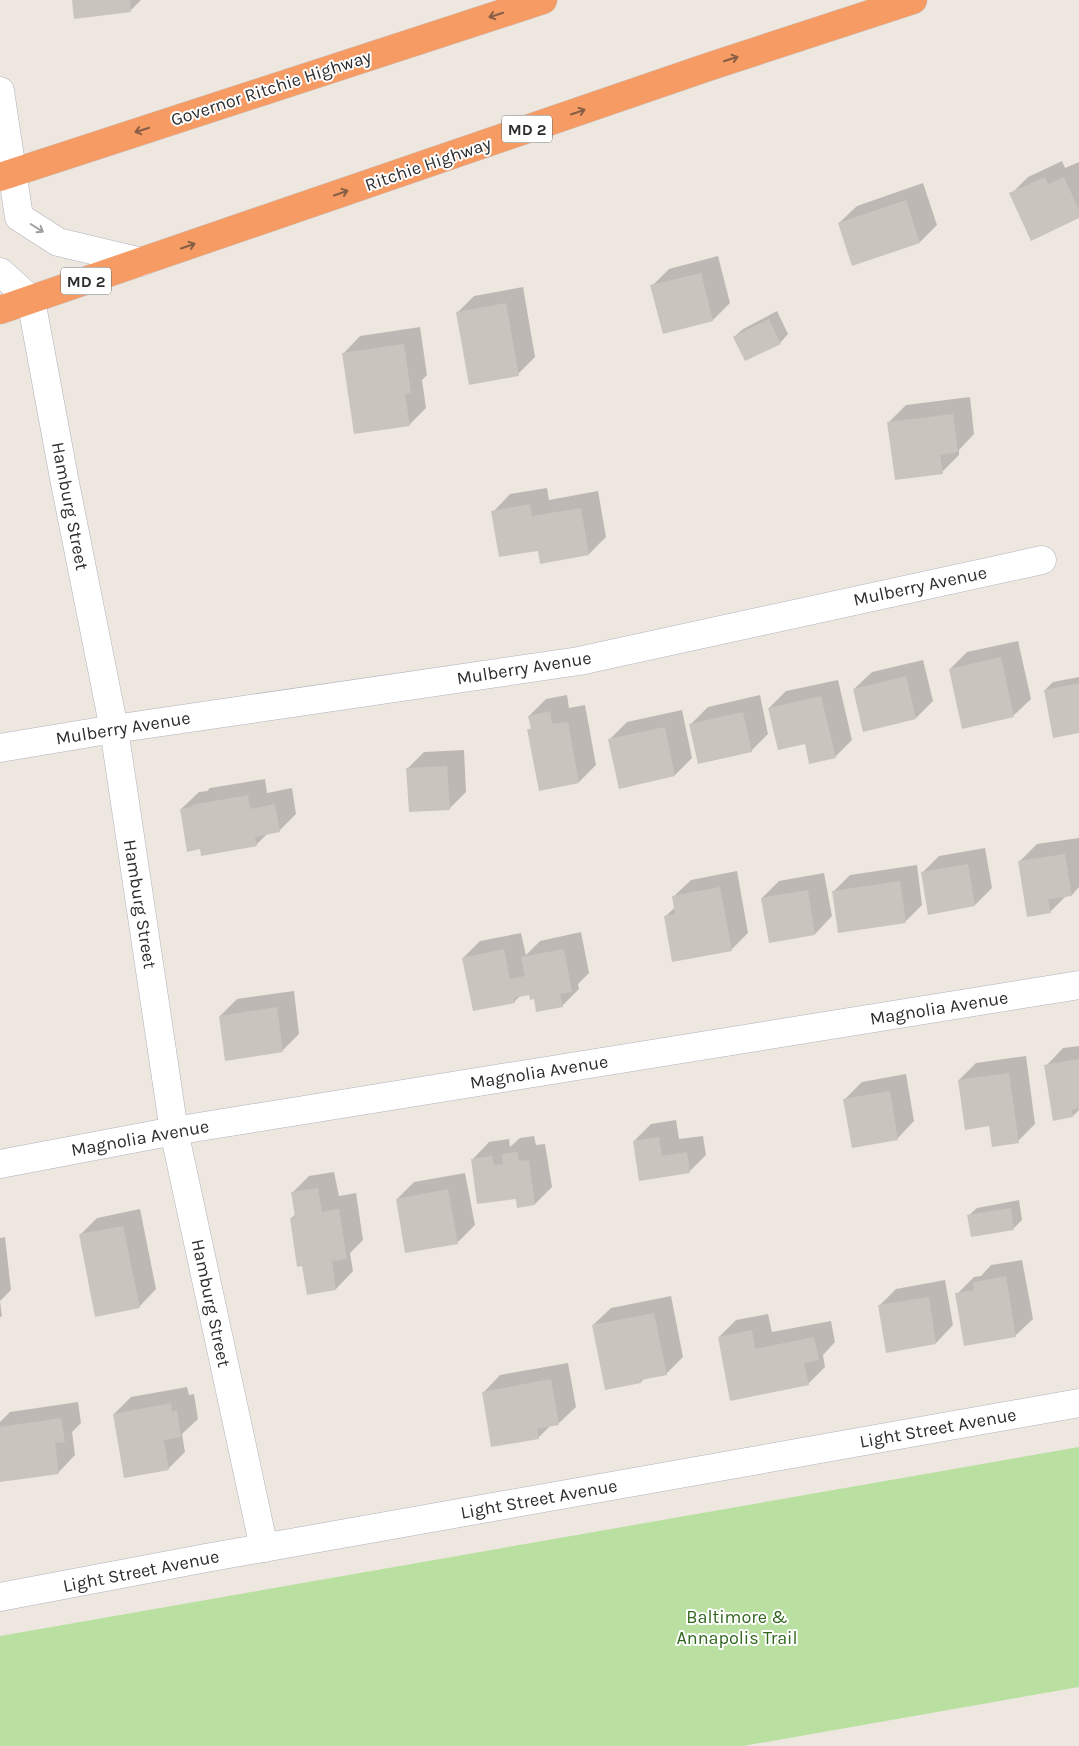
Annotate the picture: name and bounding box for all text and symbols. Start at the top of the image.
one-way arrow [489,11,505,20]
street label: Governor Ritchie Highway [168,45,375,131]
one-way arrow [723,54,739,64]
one-way arrow [569,107,585,116]
road number: MD 2 [502,116,552,142]
one-way arrow [135,126,151,136]
street label: Ritchie Highway [362,132,495,196]
one-way arrow [333,188,349,198]
one-way arrow [30,224,44,234]
one-way arrow [180,241,196,251]
road number: MD 2 [61,268,111,294]
street label: Hamburg Street [47,440,93,572]
street label: Mulberry Avenue [851,561,989,611]
street label: Mulberry Avenue [455,646,593,690]
street label: Mulberry Avenue [54,706,192,750]
street label: Hamburg Street [119,838,161,970]
street label: Magnolia Avenue [868,986,1010,1030]
street label: Magnolia Avenue [468,1050,610,1094]
street label: Magnolia Avenue [69,1115,211,1161]
street label: Hamburg Street [187,1237,235,1369]
street label: Light Street Avenue [858,1403,1018,1453]
street label: Light Street Avenue [459,1474,619,1524]
street label: Light Street Avenue [61,1545,221,1597]
park label: Baltimore & Annapolis Trail [677,1606,798,1649]

